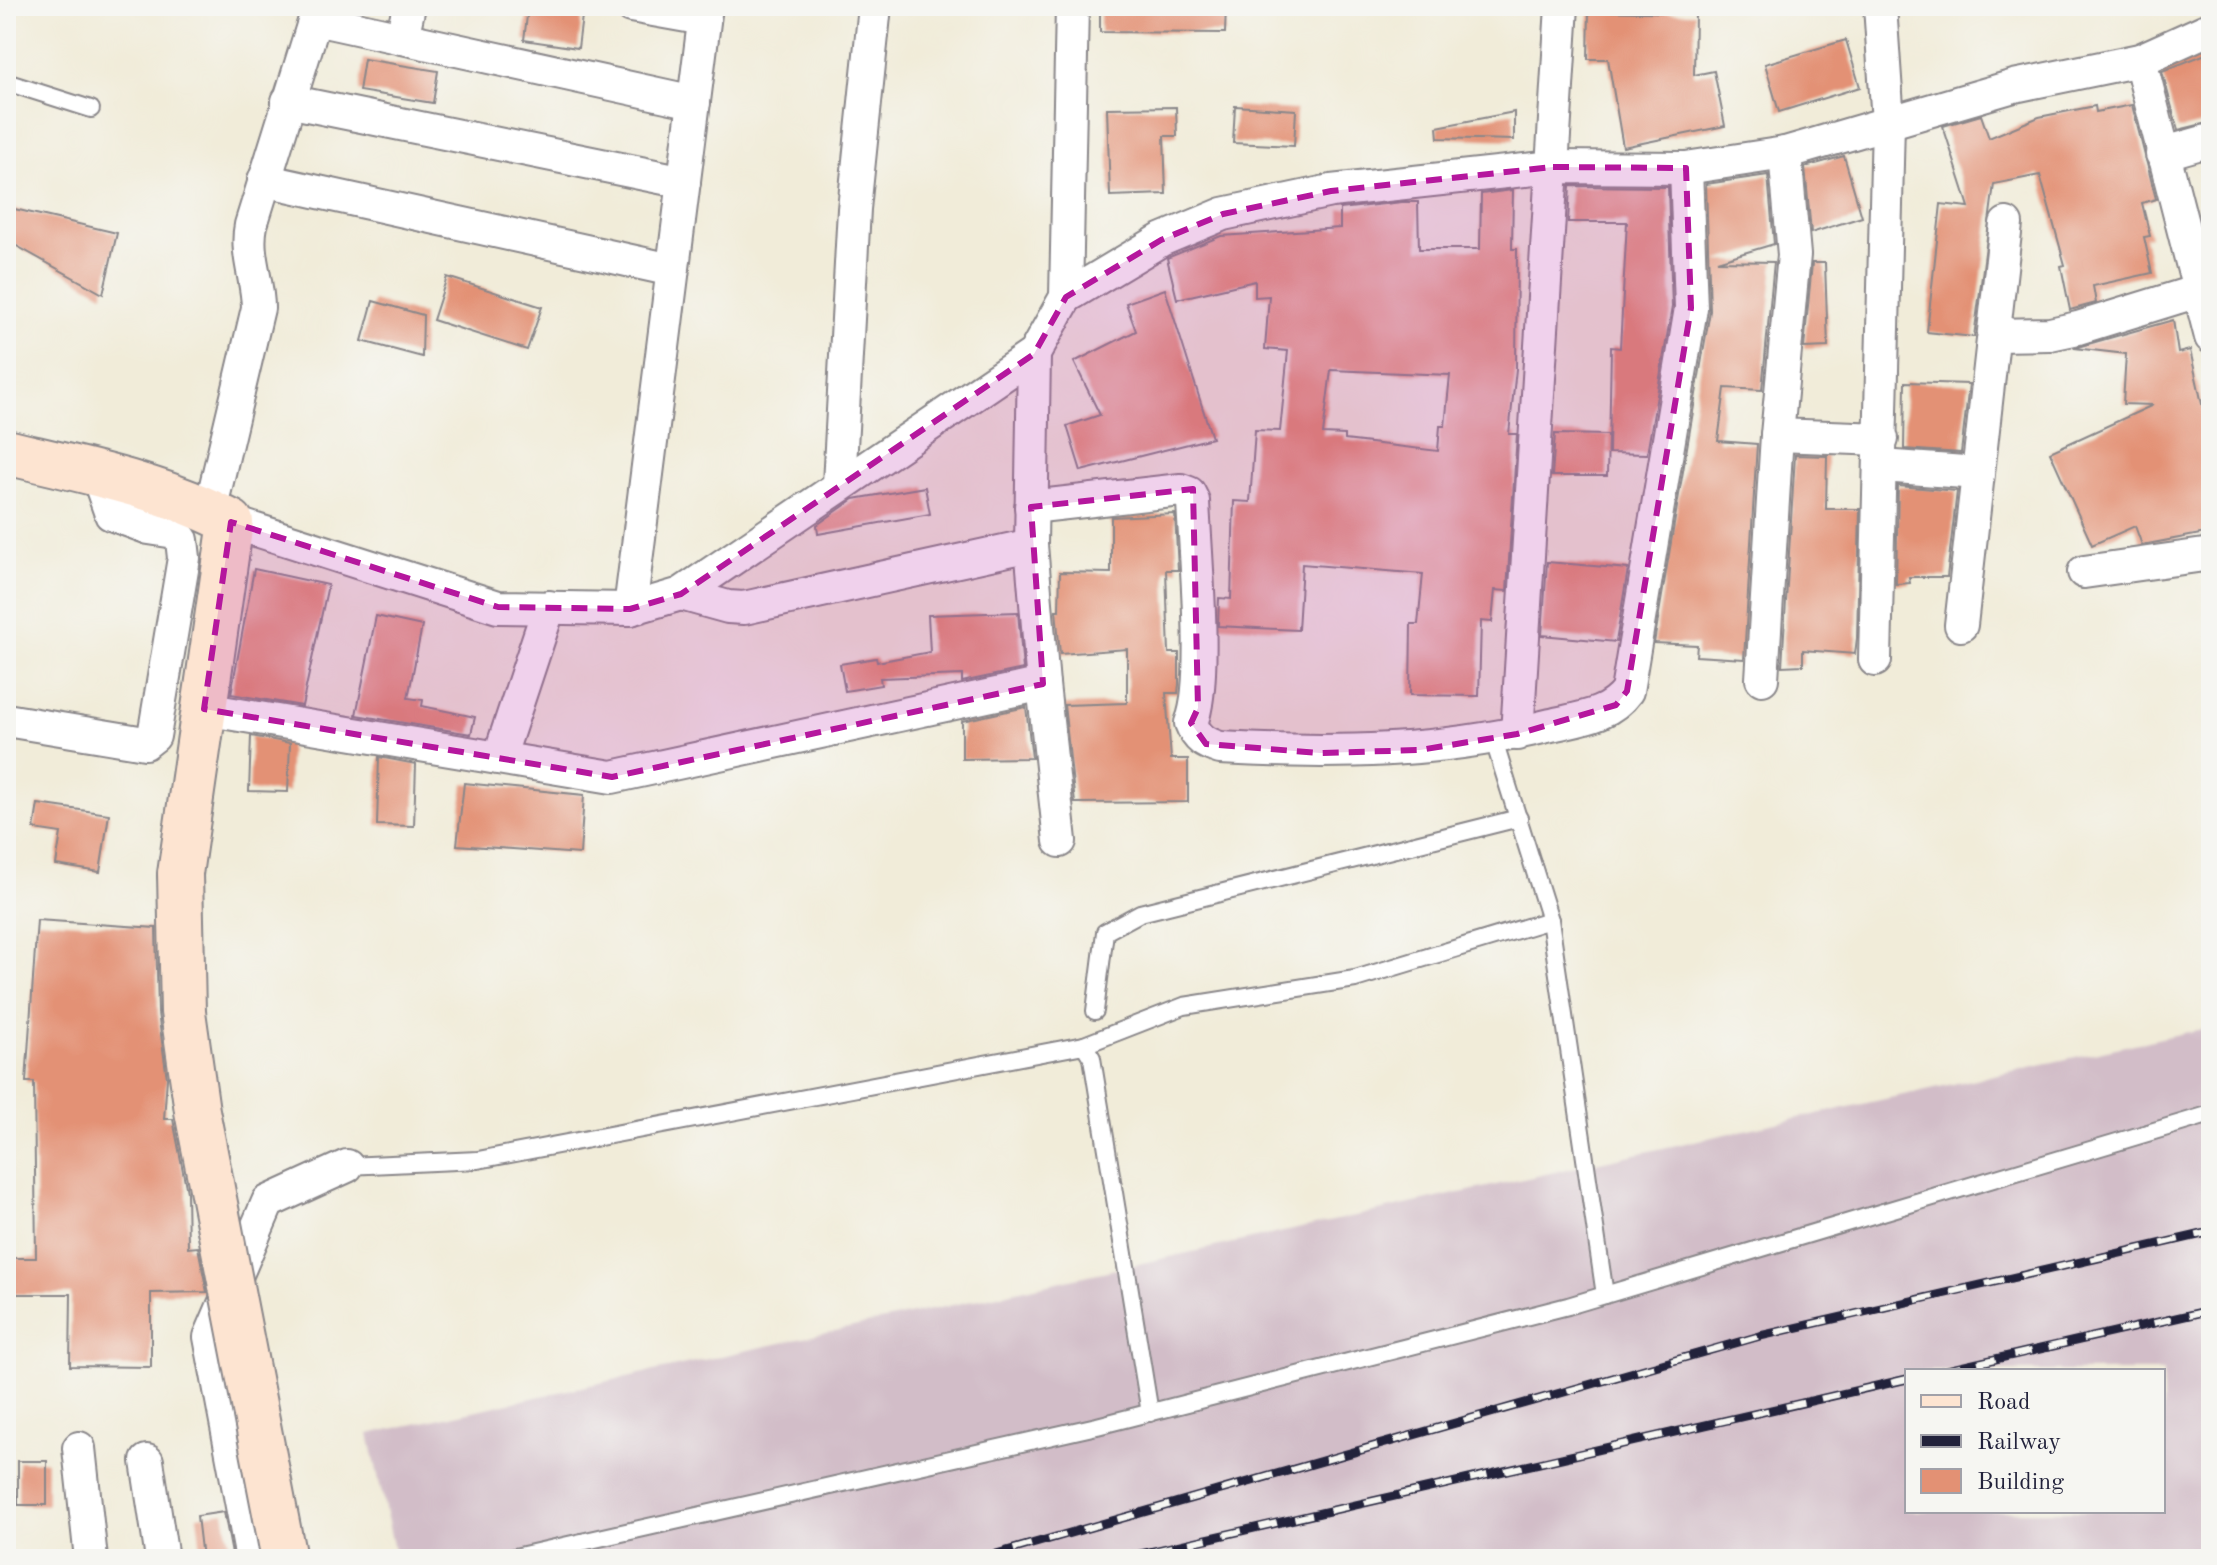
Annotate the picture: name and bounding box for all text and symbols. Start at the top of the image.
legend [1905,1369,2165,1513]
text: Road [1977,1391,2030,1415]
text: Railway [1977,1431,2061,1455]
text: Building [1977,1471,2064,1495]

